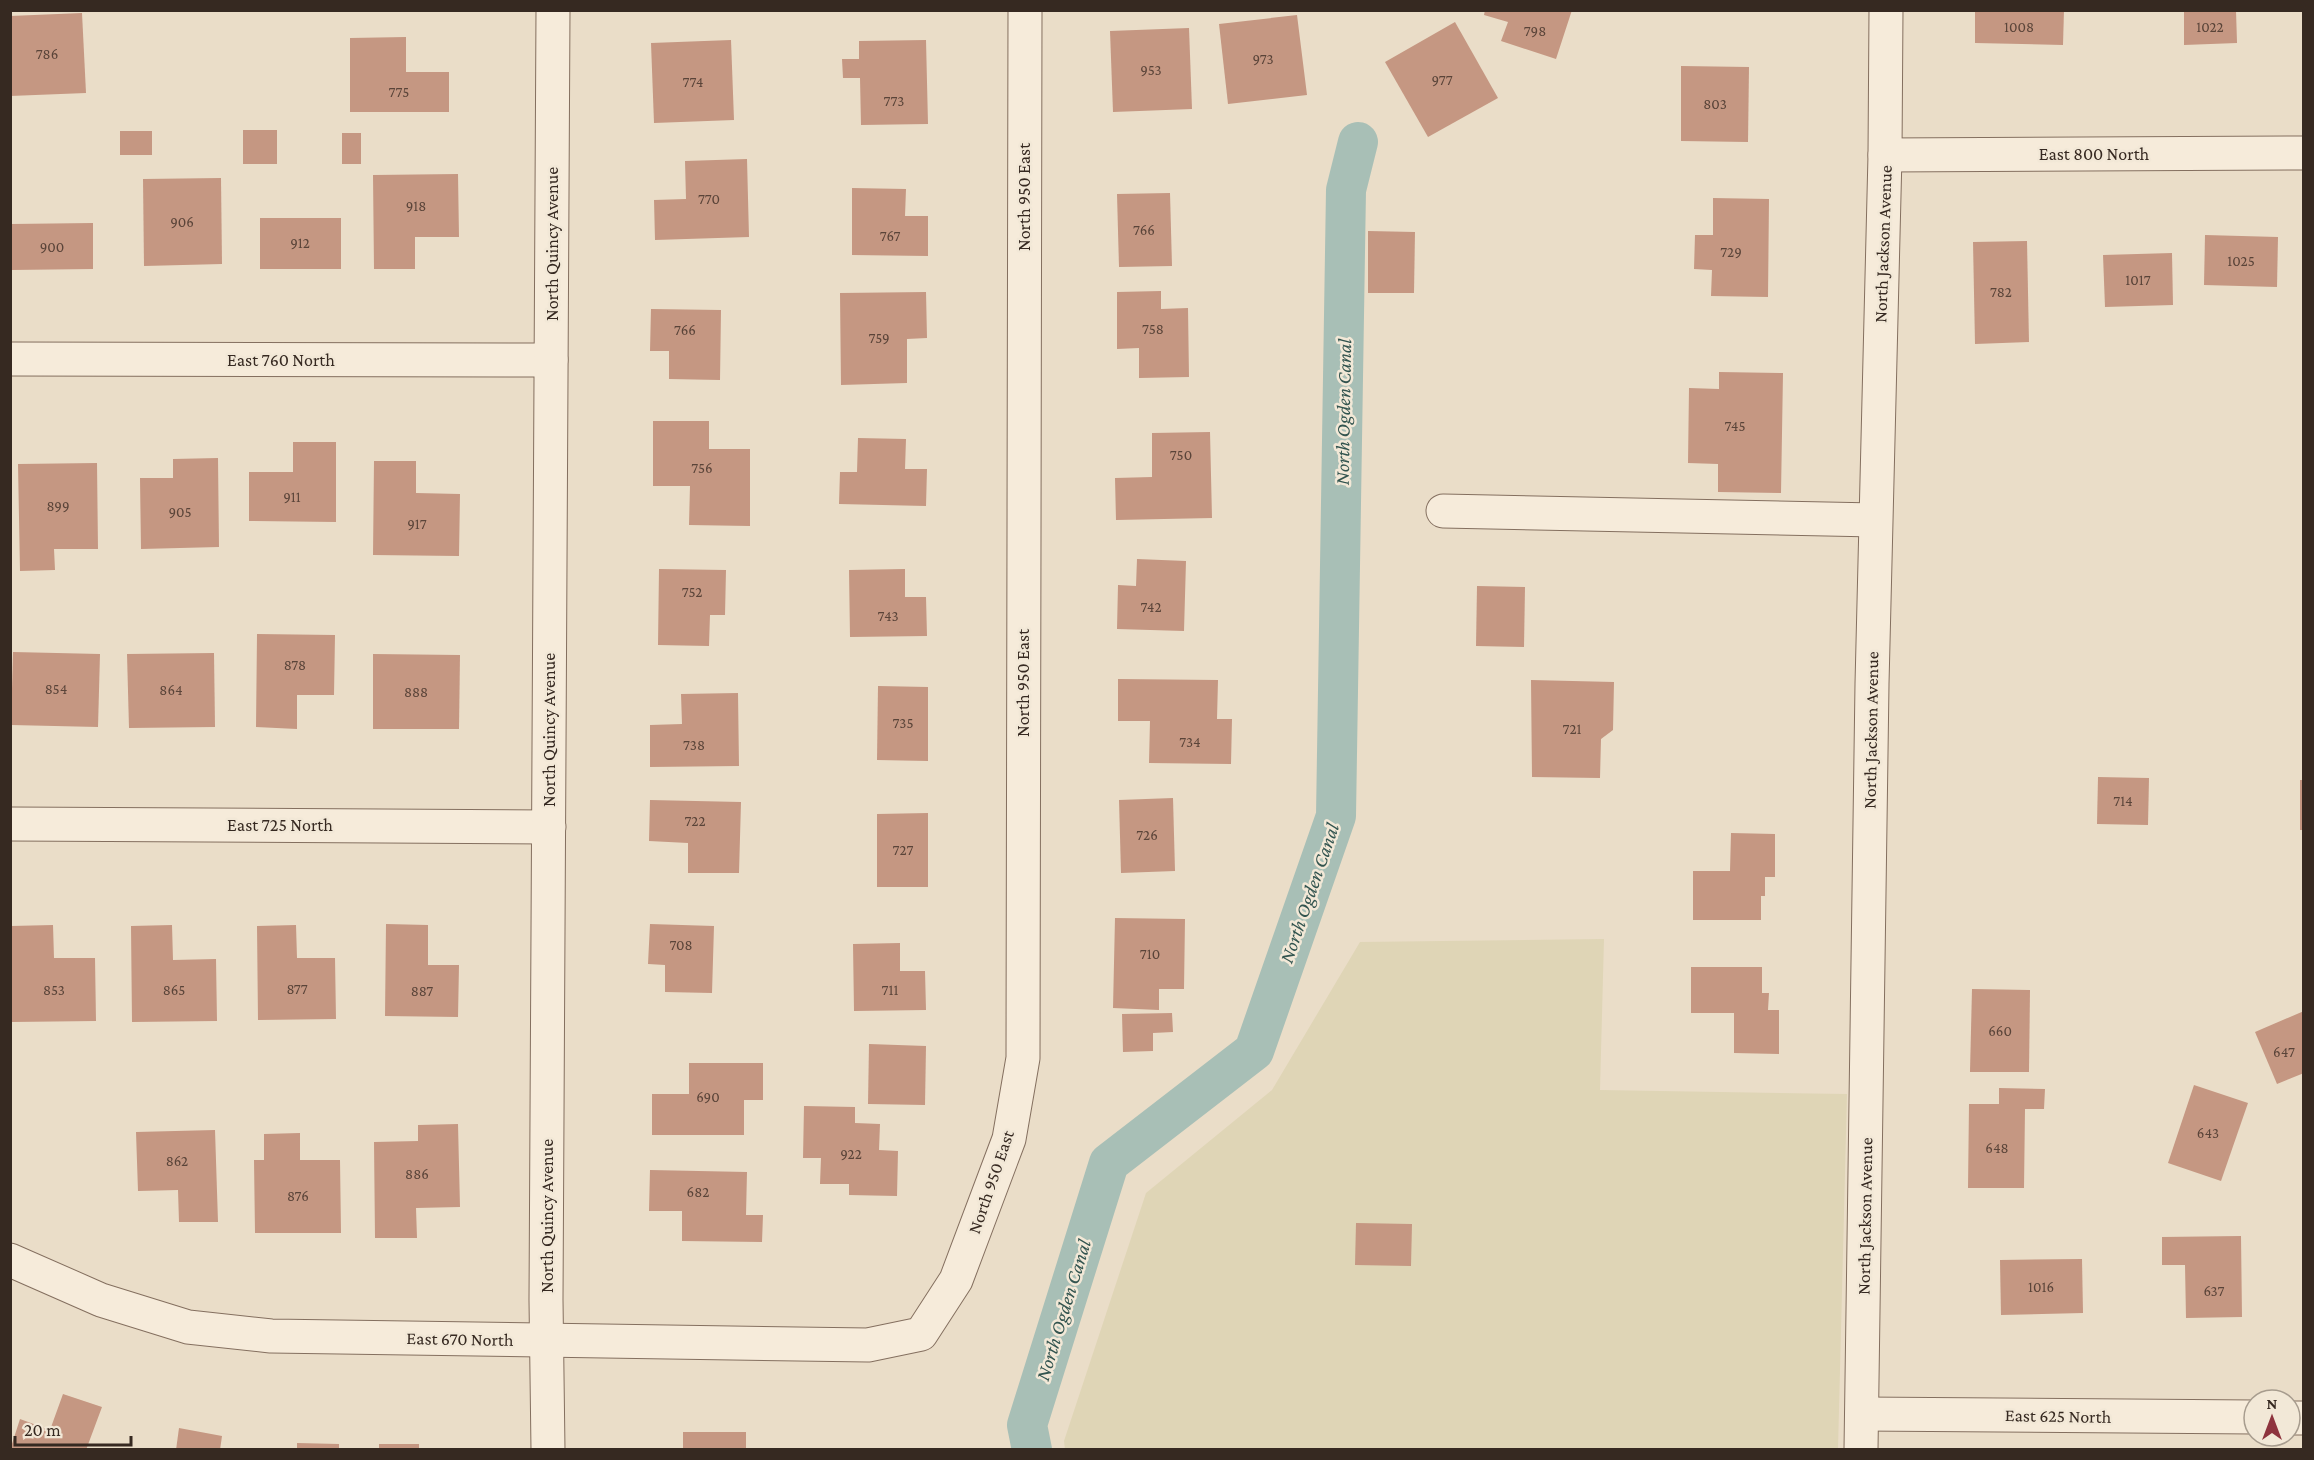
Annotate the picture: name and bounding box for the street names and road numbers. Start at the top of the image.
street label: North 950 East [1014,142,1034,251]
street label: East 800 North [2039,144,2150,164]
street label: North Jackson Avenue [1870,165,1896,323]
street label: North Quincy Avenue [542,167,562,321]
street label: East 760 North [227,350,335,370]
street label: North 950 East [1013,628,1033,737]
street label: North Jackson Avenue [1860,651,1882,809]
street label: North Quincy Avenue [539,653,559,807]
street label: East 725 North [227,815,333,835]
street label: North 950 East [964,1127,1018,1236]
street label: North Jackson Avenue [1854,1137,1876,1295]
street label: North Quincy Avenue [537,1139,557,1293]
street label: East 670 North [406,1328,514,1350]
street label: East 625 North [2005,1405,2112,1427]

